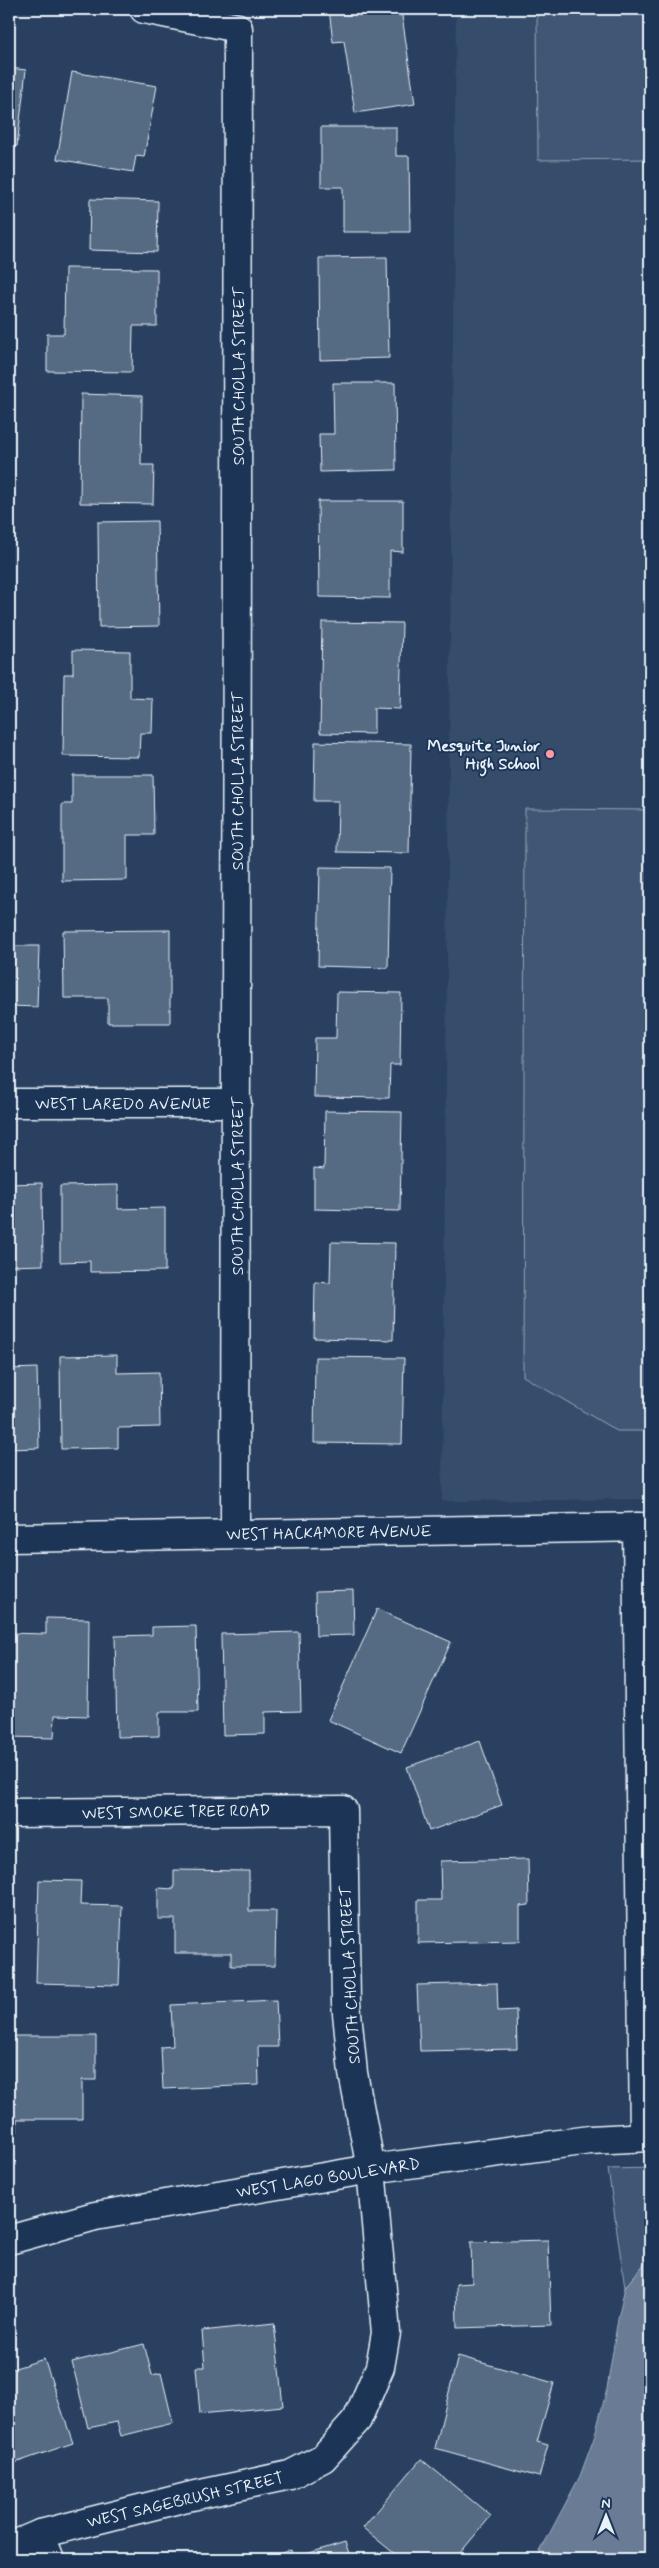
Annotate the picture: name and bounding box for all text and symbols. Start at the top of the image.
street label: SOUTH CHOLLA STREET [229,286,250,465]
street label: SOUTH CHOLLA STREET [228,691,249,870]
place label: Mesquite Junior High School [427,736,540,777]
marker: Mesquite Junior High School [544,748,556,760]
street label: WEST LAREDO AVENUE [35,1094,211,1115]
street label: SOUTH CHOLLA STREET [228,1096,249,1275]
street label: WEST HACKAMORE AVENUE [226,1521,432,1546]
street label: WEST SMOKE TREE ROAD [82,1800,270,1825]
street label: SOUTH CHOLLA STREET [335,1884,366,2064]
street label: WEST LAGO BOULEVARD [235,2154,422,2203]
street label: WEST SAGEBRUSH STREET [85,2468,286,2533]
north arrow [582,2490,632,2540]
text: N [601,2495,611,2513]

